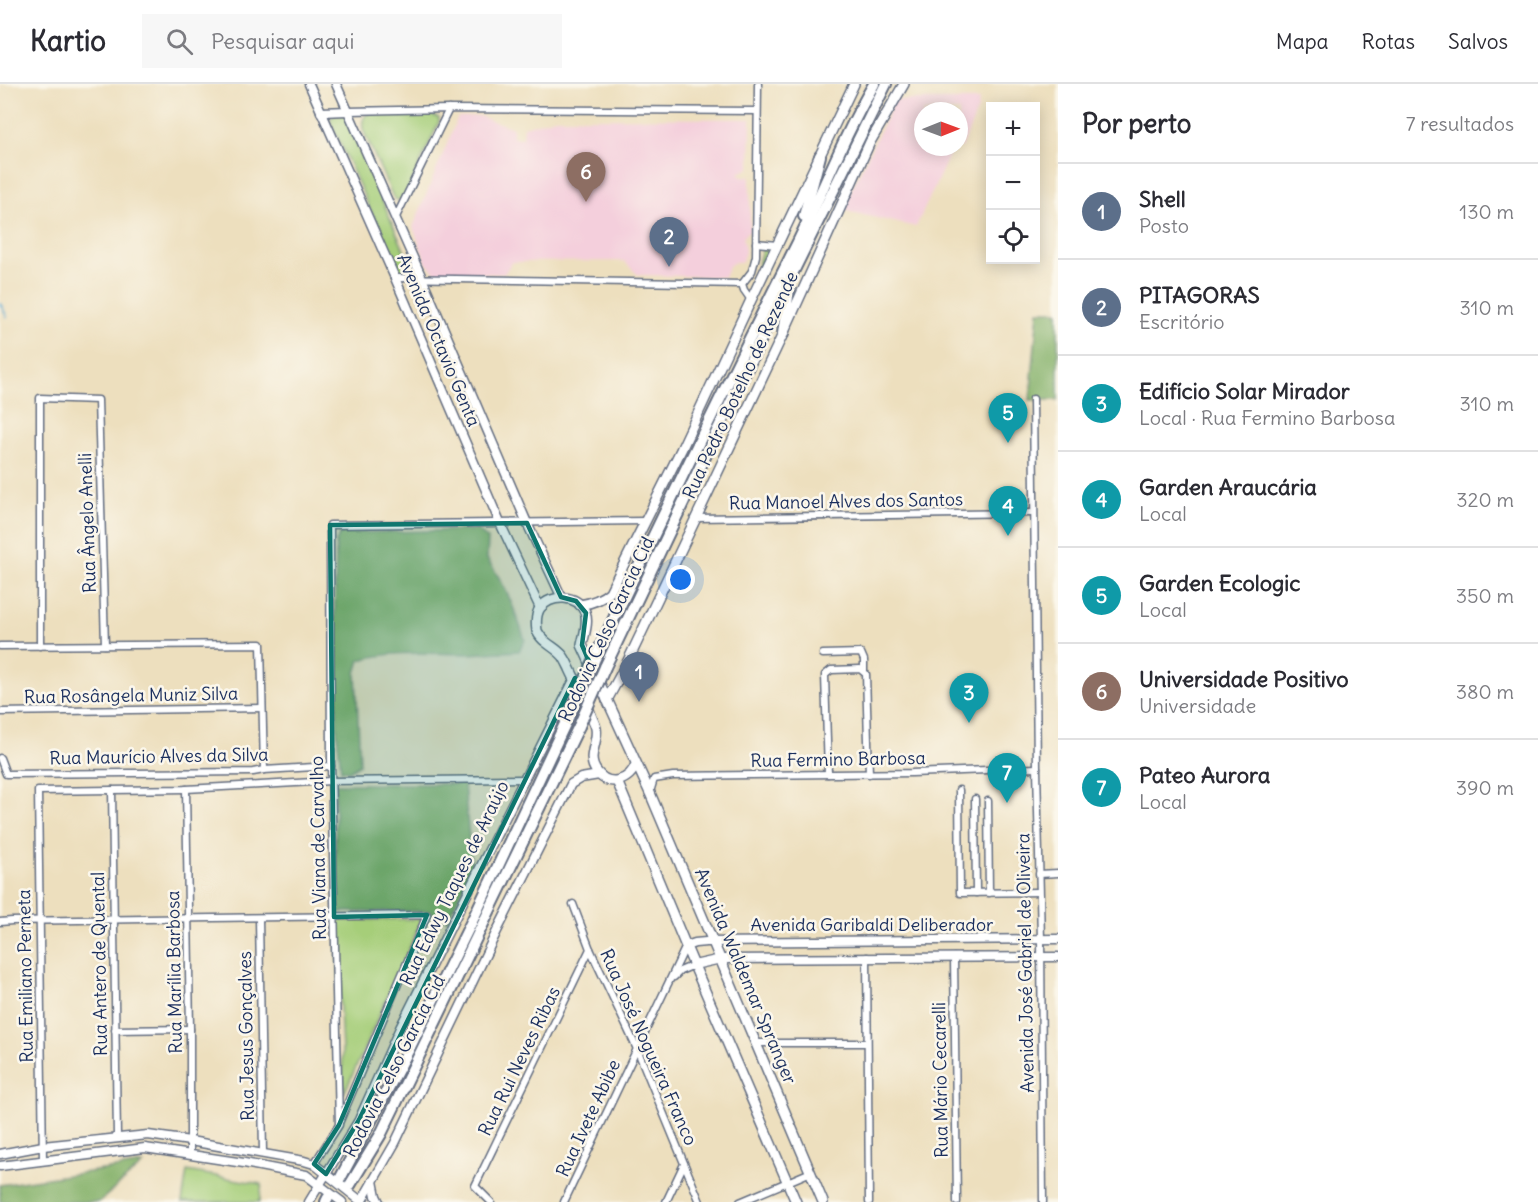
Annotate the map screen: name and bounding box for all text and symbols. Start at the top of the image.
search box [142,14,562,68]
text: Kartio [30,23,106,59]
icon: search [163,25,196,58]
text: Pesquisar aqui [211,27,354,55]
text: Mapa [1276,28,1329,55]
text: Rotas [1362,28,1415,55]
text: Salvos [1448,28,1508,55]
north arrow [914,102,968,156]
map controls [986,102,1040,264]
button: + [986,102,1040,156]
text: Por perto [1082,107,1191,140]
text: 7 resultados [1406,111,1514,136]
pin: 6 [566,152,606,202]
button: − [986,156,1040,210]
text: Shell [1139,185,1186,213]
text: 1 [1098,199,1105,224]
text: 130 m [1459,199,1514,224]
button: locate [986,210,1040,264]
text: Posto [1139,213,1189,238]
pin: 2 [650,218,688,267]
street label: Avenida Octavio Genta [392,250,486,430]
street label: Rua Pedro Botelho de Rezende [677,268,803,502]
text: PITAGORAS [1139,281,1260,309]
text: 2 [1096,295,1107,320]
text: 310 m [1459,295,1514,320]
text: Escritório [1139,309,1225,334]
text: Edifício Solar Mirador [1139,377,1350,405]
text: 3 [1096,391,1107,416]
text: 310 m [1459,391,1514,416]
pin: 5 [988,394,1028,443]
text: Local · Rua Fermino Barbosa [1139,405,1395,430]
street label: Rua Ângelo Anelli [73,453,101,593]
text: Garden Araucária [1139,473,1317,501]
pin: 4 [988,486,1028,536]
street label: Rua Manoel Alves dos Santos [729,487,963,515]
text: 4 [1096,487,1107,512]
text: 320 m [1456,487,1514,512]
text: Local [1139,501,1187,526]
street label: Rodovia Celso Garcia Cid [553,532,659,725]
your location [666,565,695,594]
text: Garden Ecologic [1139,569,1300,597]
text: 5 [1096,583,1107,608]
text: 350 m [1456,583,1514,608]
text: Local [1139,597,1187,622]
pin: 1 [620,652,658,702]
text: Universidade Positivo [1139,665,1349,693]
pin: 3 [950,674,988,723]
text: 6 [1096,679,1107,704]
text: 380 m [1456,679,1514,704]
street label: Rua Rosângela Muniz Silva [24,682,238,708]
text: Universidade [1139,693,1256,718]
street label: Rua Maurício Alves da Silva [49,743,269,769]
street label: Rua Fermino Barbosa [750,746,926,772]
pin: 7 [988,754,1026,803]
street label: Rua Viana de Carvalho [305,756,331,940]
text: Pateo Aurora [1139,761,1270,789]
text: 7 [1097,775,1106,800]
text: 390 m [1456,775,1514,800]
street label: Rua Edwy Taques de Araújo [394,777,514,989]
text: Local [1139,789,1187,814]
street label: Avenida José Gabriel de Oliveira [1011,833,1039,1093]
street label: Avenida Waldemar Spranger [690,864,802,1088]
street label: Rua Antero de Quental [86,872,112,1056]
street label: Rua Emiliano Perneta [12,889,38,1063]
street label: Rua Marília Barbosa [161,890,187,1054]
street label: Avenida Garibaldi Deliberador [751,913,994,936]
street label: Rua José Nogueira Franco [595,945,703,1149]
street label: Rua Jesus Gonçalves [233,951,259,1121]
street label: Rodovia Celso Garcia Cid [338,971,450,1161]
street label: Rua Rui Neves Ribas [473,983,565,1139]
street label: Rua Mário Cecarelli [927,1002,953,1158]
street label: Rua Ivete Abibe [551,1056,625,1180]

